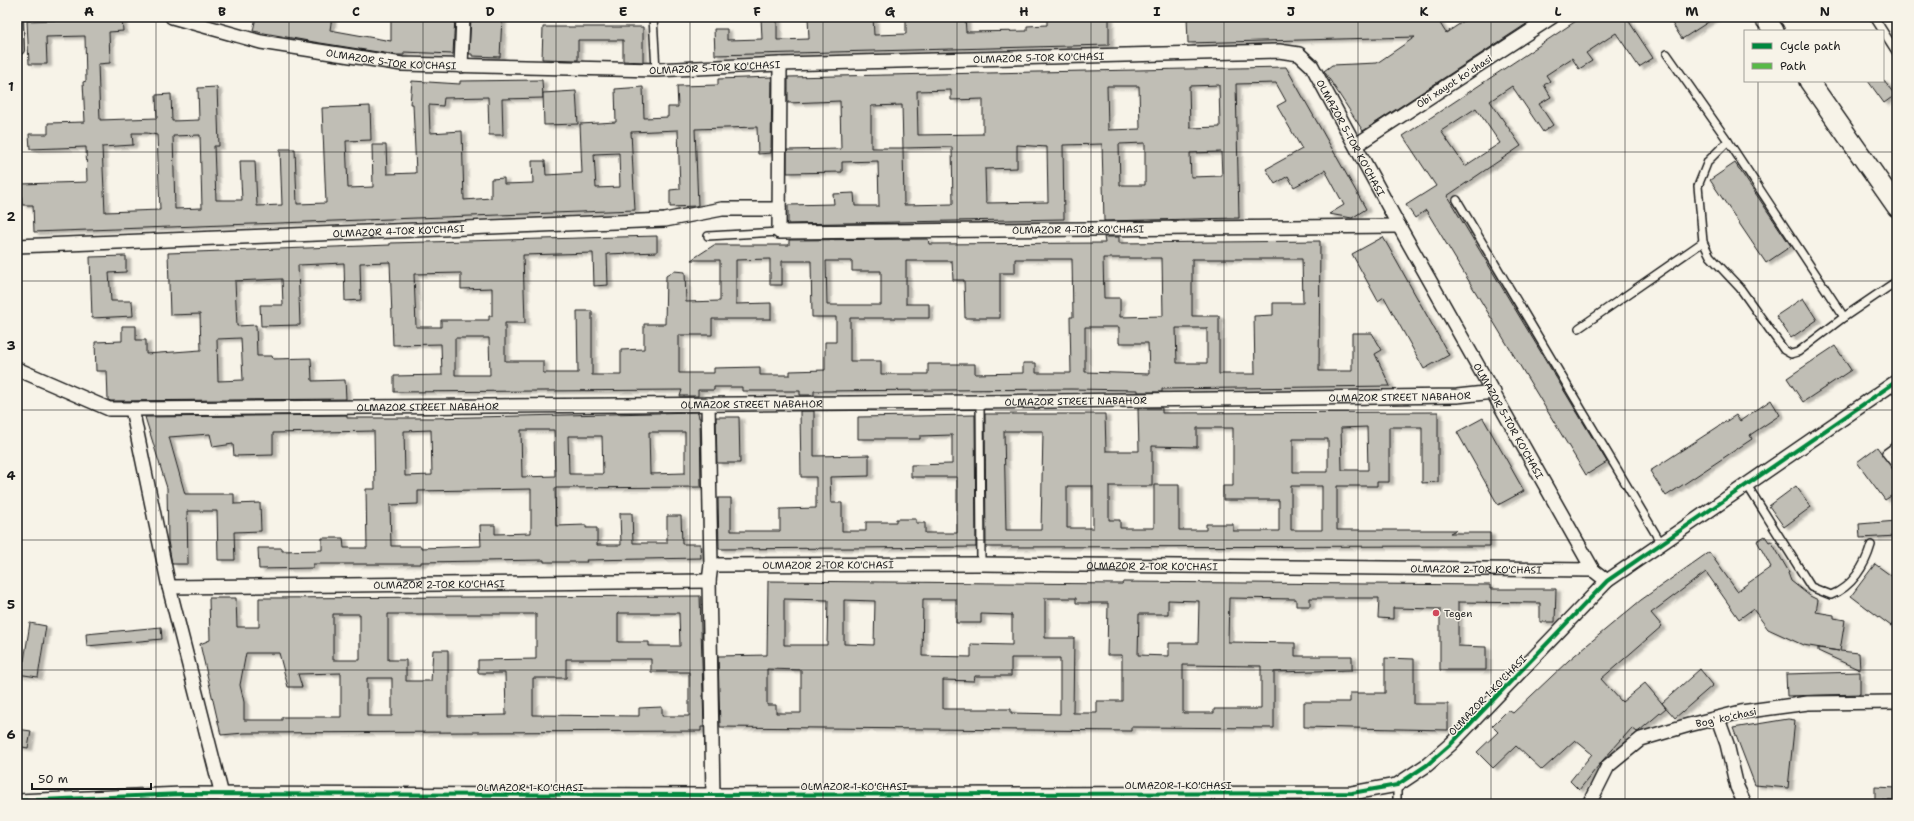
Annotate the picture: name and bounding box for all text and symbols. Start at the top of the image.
text: A [84,3,94,20]
text: B [218,3,226,20]
text: C [352,3,360,20]
text: D [485,3,495,20]
text: E [619,3,628,20]
text: F [753,3,761,20]
text: G [885,3,896,20]
text: H [1019,3,1029,20]
text: I [1153,3,1161,20]
text: J [1287,3,1295,20]
text: K [1420,3,1429,20]
text: L [1554,3,1562,20]
text: M [1685,3,1699,20]
text: N [1820,3,1830,20]
legend [1744,30,1884,82]
text: Cycle path [1780,38,1841,54]
street label: OLMAZOR 5-TOR KO'CHASI [325,46,457,72]
street label: OLMAZOR 5-TOR KO'CHASI [973,50,1105,66]
street label: Obi xayot koʻchasi [1414,52,1495,111]
street label: OLMAZOR 5-TOR KO'CHASI [649,58,781,77]
text: Path [1780,58,1806,74]
street label: OLMAZOR 5-TOR KO'CHASI [1313,77,1388,199]
text: 1 [8,78,14,95]
text: 2 [6,208,16,225]
street label: OLMAZOR 4-TOR KO'CHASI [332,222,465,240]
street label: OLMAZOR 4-TOR KO'CHASI [1012,222,1145,237]
text: 3 [6,337,16,354]
street label: OLMAZOR 5-TOR KO'CHASI [1470,361,1546,482]
street label: OLMAZOR STREET NABAHOR [1328,389,1471,405]
street label: OLMAZOR STREET NABAHOR [1004,394,1147,409]
street label: OLMAZOR STREET NABAHOR [681,397,823,411]
street label: OLMAZOR STREET NABAHOR [357,400,499,414]
text: 4 [6,467,16,484]
street label: OLMAZOR 2-TOR KO'CHASI [762,558,894,572]
street label: OLMAZOR 2-TOR KO'CHASI [1086,559,1218,573]
street label: OLMAZOR 2-TOR KO'CHASI [1410,562,1542,577]
street label: OLMAZOR 2-TOR KO'CHASI [373,577,505,592]
text: 5 [7,596,15,613]
place label: Tegen [1444,607,1472,620]
marker: Tegen [1431,608,1441,618]
street label: OLMAZOR 1-KO'CHASI [1446,652,1530,738]
street label: Bogʻ koʻchasi [1694,705,1758,730]
text: 6 [6,726,16,743]
scale bar [32,765,151,791]
text: 50 m [38,771,68,787]
street label: OLMAZOR 1-KO'CHASI [1125,779,1232,792]
street label: OLMAZOR 1-KO'CHASI [801,780,908,793]
street label: OLMAZOR 1-KO'CHASI [477,781,584,794]

